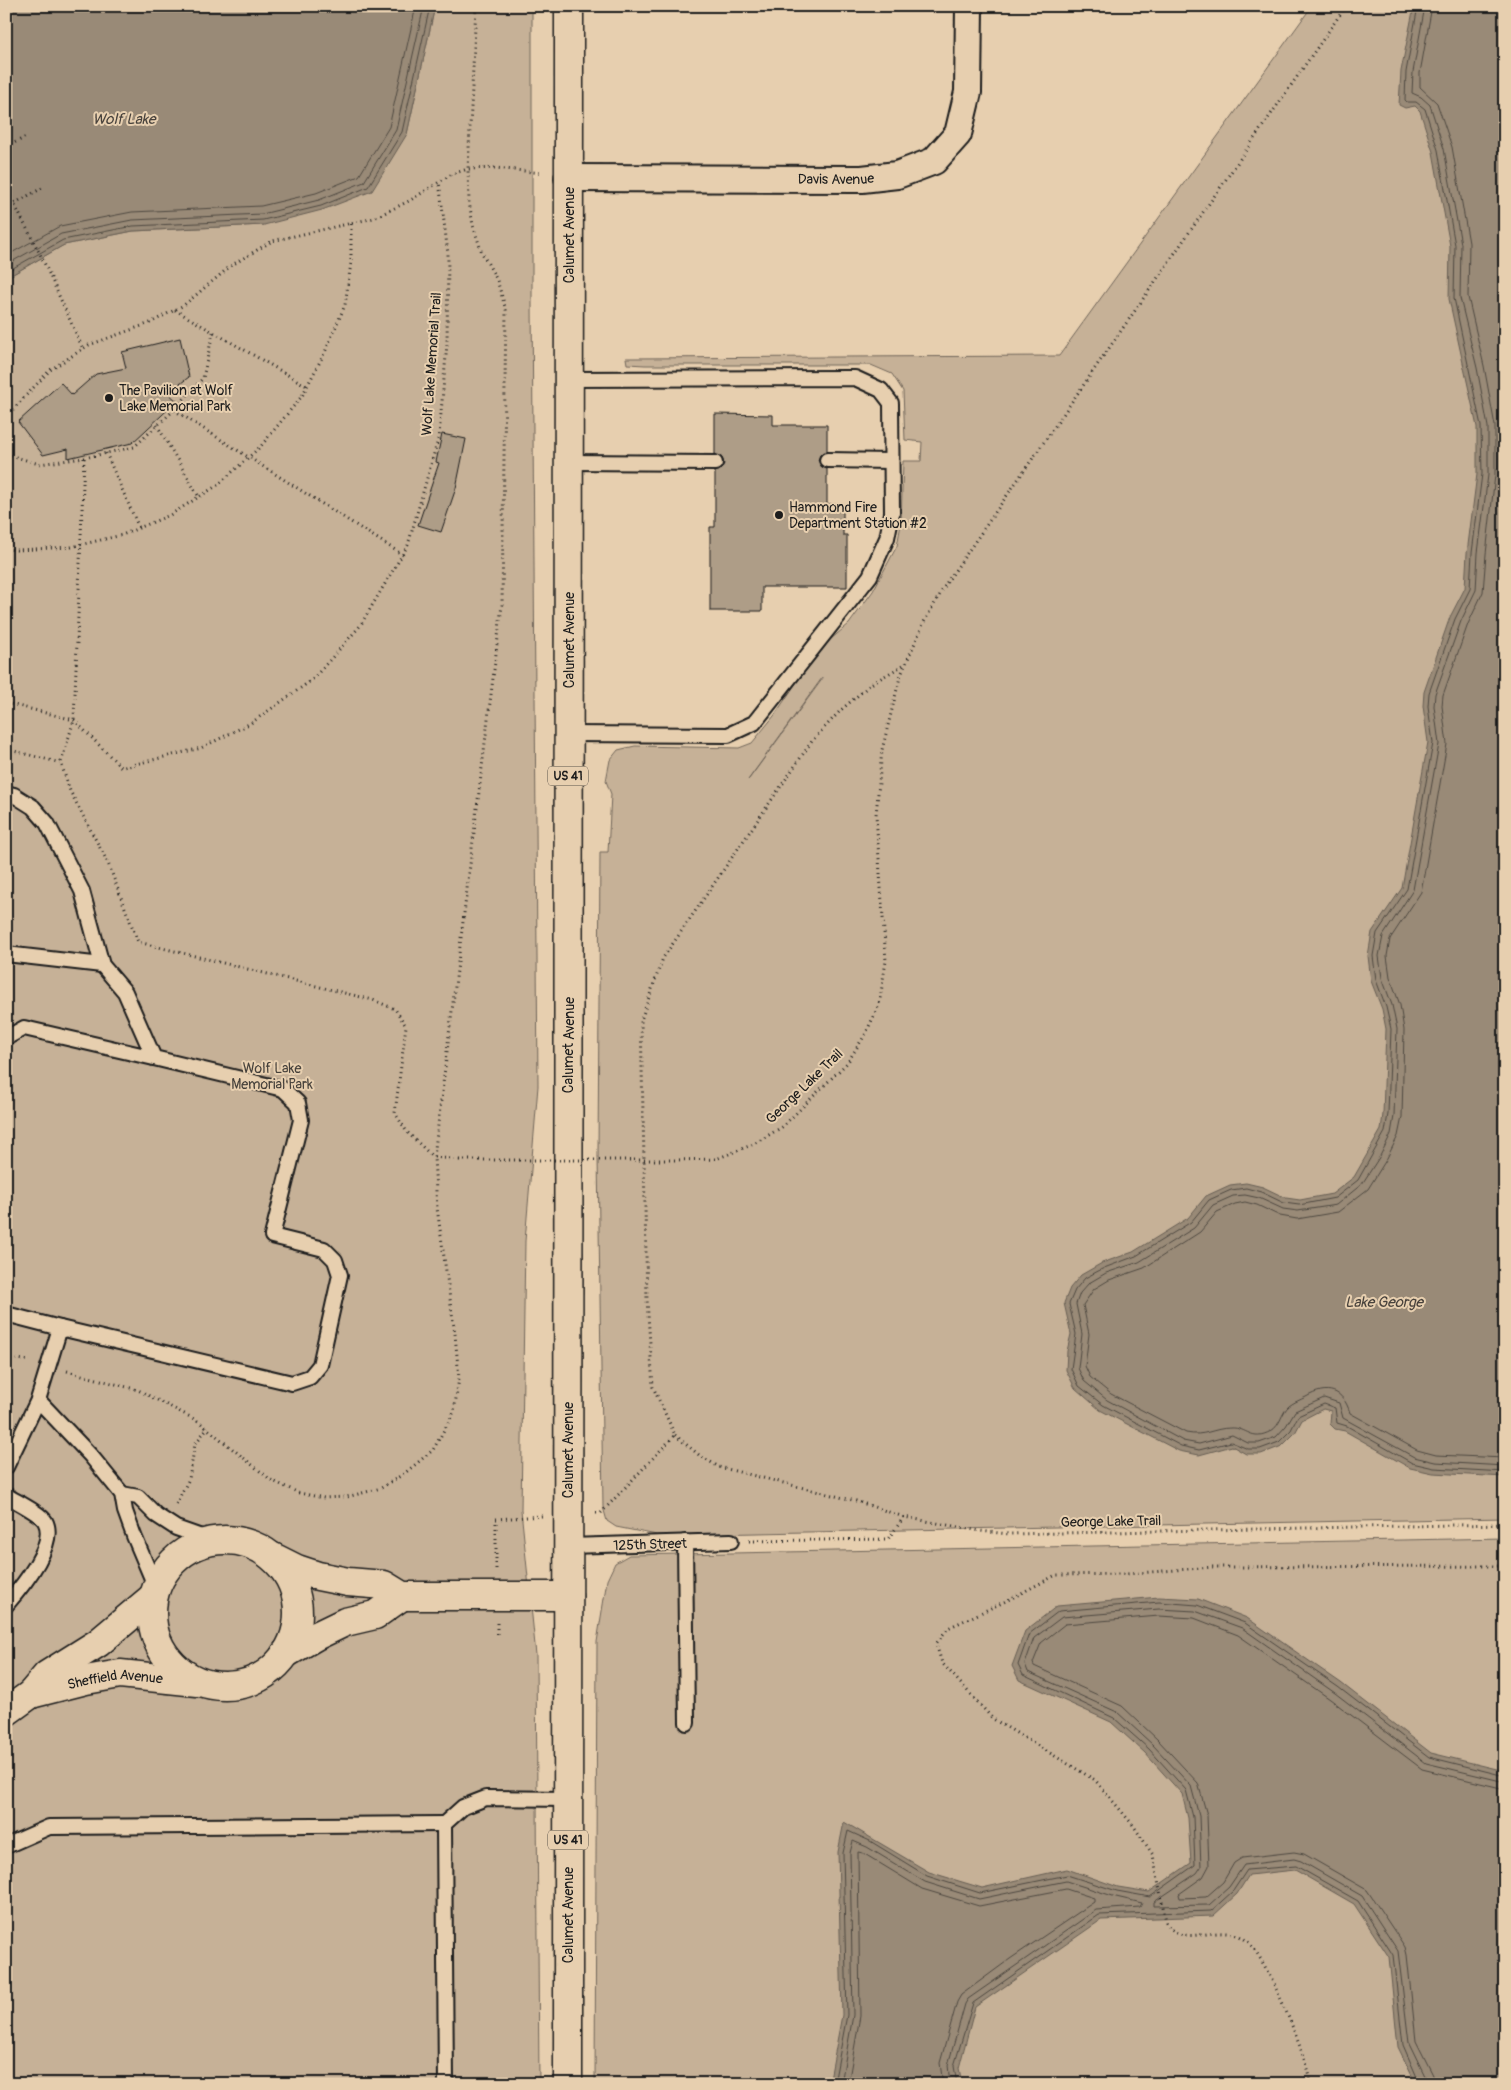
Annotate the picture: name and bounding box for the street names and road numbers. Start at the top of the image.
street label: Davis Avenue [798,170,875,188]
street label: Calumet Avenue [561,187,578,283]
street label: Wolf Lake Memorial Trail [418,292,445,436]
street label: Calumet Avenue [561,592,578,688]
road number: US 41 [548,766,588,786]
street label: Calumet Avenue [560,997,578,1093]
street label: George Lake Trail [762,1045,846,1127]
street label: Calumet Avenue [560,1402,577,1498]
street label: George Lake Trail [1061,1512,1161,1531]
street label: 125th Street [613,1535,688,1554]
street label: Sheffield Avenue [66,1666,164,1693]
road number: US 41 [548,1830,588,1850]
street label: Calumet Avenue [560,1867,577,1963]

